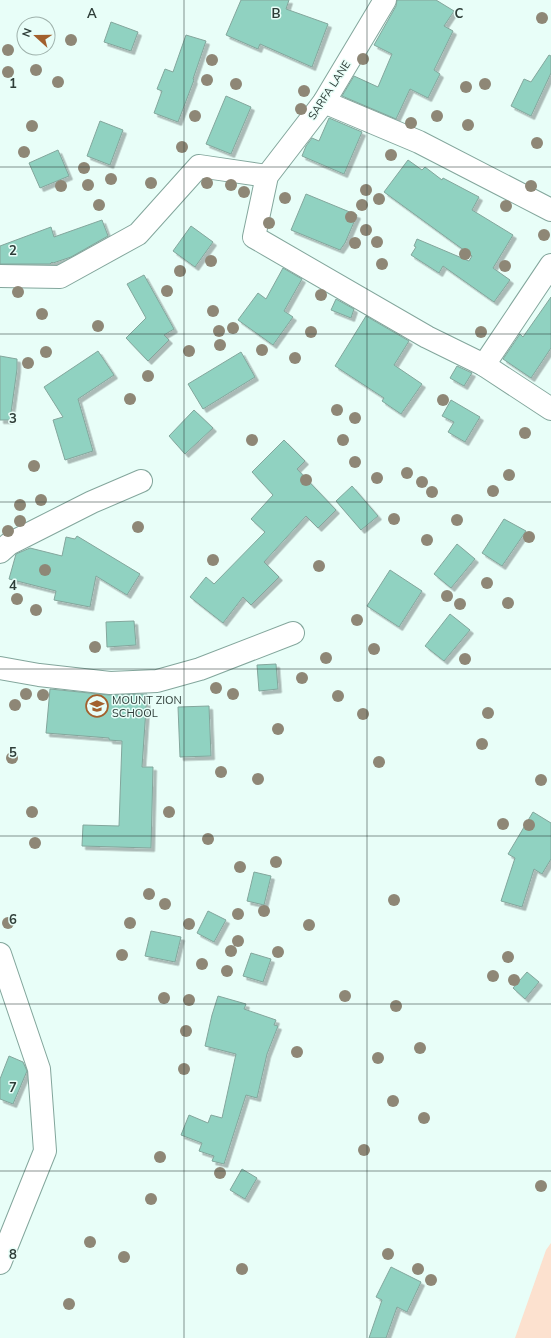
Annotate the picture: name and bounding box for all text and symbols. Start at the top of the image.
text: A [87,5,97,21]
text: B [272,5,281,21]
text: C [455,5,464,21]
north arrow [16,16,56,56]
text: N [19,26,35,39]
street label: SARFA LANE [305,58,353,122]
text: 1 [9,75,17,91]
text: 2 [9,242,17,258]
text: 3 [9,410,17,426]
text: 4 [9,577,17,593]
school or university icon: MOUNT ZION SCHOOL [84,693,110,719]
place label: MOUNT ZION SCHOOL [112,693,182,720]
text: 5 [9,744,17,760]
text: 6 [9,911,17,927]
text: 7 [9,1079,17,1095]
text: 8 [9,1246,17,1262]

